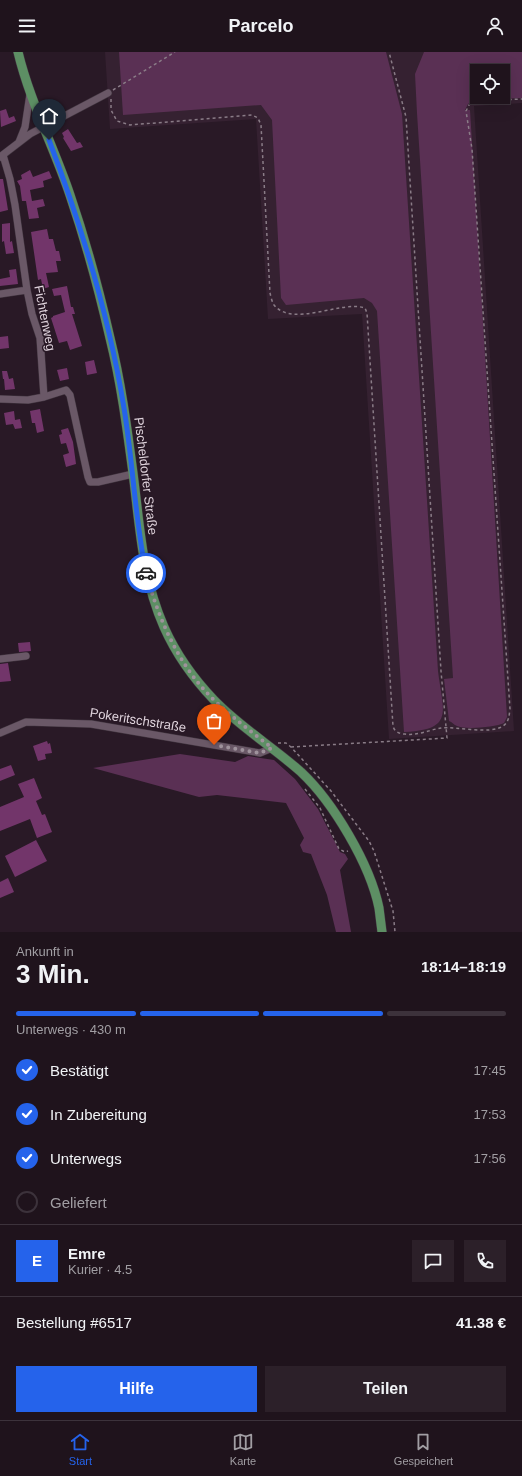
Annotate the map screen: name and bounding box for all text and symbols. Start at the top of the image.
icon: menu [16,15,38,37]
icon: person [484,15,506,37]
text: Parcelo [228,16,294,36]
map controls [470,64,510,104]
button: locate [470,64,510,104]
pin [32,99,66,140]
icon: home [38,105,60,127]
street label: Fichtenweg [31,284,59,352]
street label: Pischeldorfer Straße [131,416,161,536]
courier [126,553,166,593]
icon: car [135,562,157,584]
pin [197,704,231,745]
street label: Pokeritschstraße [89,705,187,735]
icon: bag [203,710,225,732]
text: Ankunft in [16,944,74,959]
text: 18:14–18:19 [421,958,506,975]
text: 3 Min. [16,959,90,989]
text: Unterwegs · 430 m [16,1022,126,1037]
icon: check [16,1059,38,1081]
text: Bestätigt [50,1062,108,1079]
text: 17:45 [473,1063,506,1078]
icon: check [16,1103,38,1125]
text: In Zubereitung [50,1106,147,1123]
text: 17:53 [473,1107,506,1122]
icon: check [16,1147,38,1169]
text: Unterwegs [50,1150,122,1167]
text: 17:56 [473,1151,506,1166]
text: Geliefert [50,1194,107,1211]
button: chat [412,1240,454,1282]
button: phone [464,1240,506,1282]
text: Emre [68,1245,106,1262]
text: E [32,1252,42,1269]
text: Kurier · 4.5 [68,1262,132,1277]
text: Bestellung #6517 [16,1314,132,1331]
text: 41.38 € [456,1314,506,1331]
button: Hilfe [16,1366,257,1412]
button: Teilen [265,1366,506,1412]
tab: Start [69,1431,92,1467]
tab: Karte [230,1431,256,1467]
tab: Gespeichert [394,1431,453,1467]

